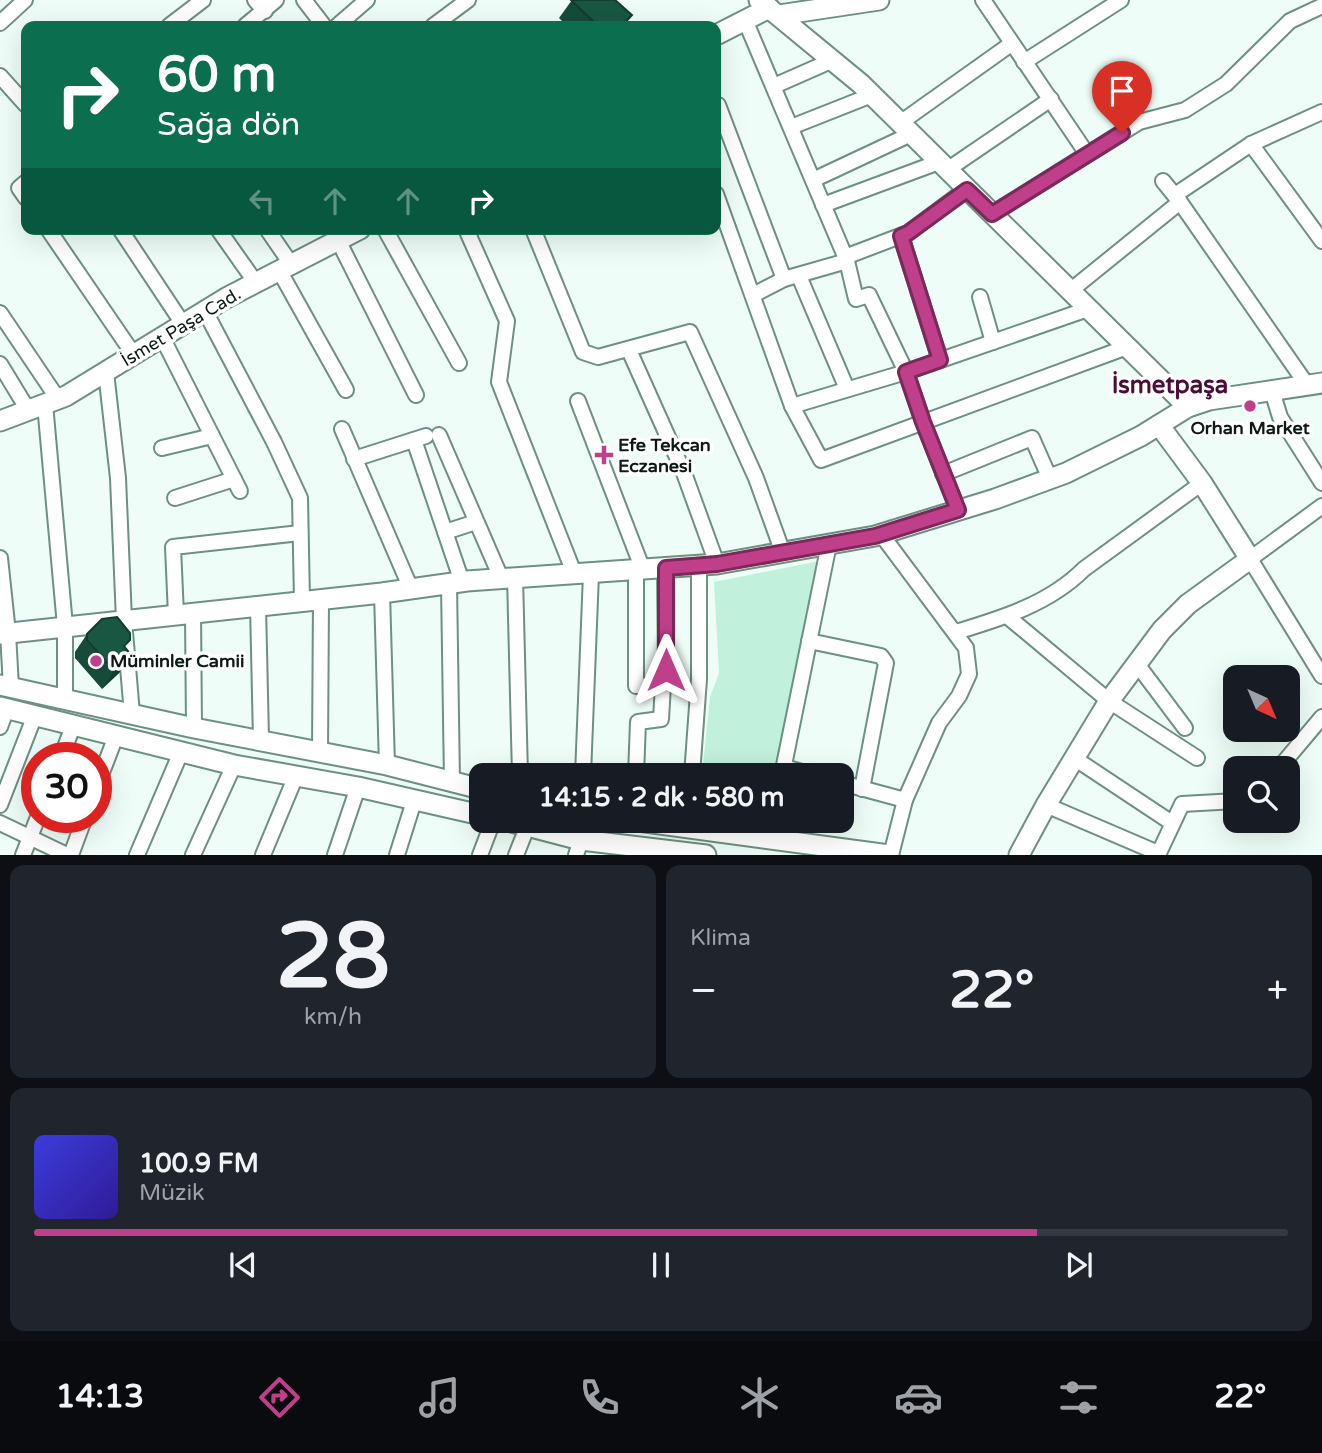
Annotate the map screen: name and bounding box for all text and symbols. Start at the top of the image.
text: 60 m [157,46,276,105]
icon: right [42,49,133,140]
pin [1092,61,1152,133]
icon: arrive [1103,72,1141,110]
text: Sağa dön [157,106,300,144]
icon: left [243,182,281,220]
icon: ahead [316,182,354,220]
icon: ahead [389,182,427,220]
icon: right [462,182,500,220]
street label: İsmet Paşa Cad. [117,283,245,371]
district label: İsmetpaşa [1112,371,1228,400]
marker: Orhan Market [1242,398,1258,414]
place label: Orhan Market [1190,417,1310,439]
place label: Efe Tekcan Eczanesi [618,434,711,477]
marker: Efe Tekcan Eczanesi [596,447,612,463]
position arrow [629,633,703,707]
place label: Müminler Camii [110,650,244,672]
marker: Müminler Camii [88,653,104,669]
north arrow [1223,665,1300,742]
map controls [1223,665,1300,833]
speed limit sign: 30 [21,742,112,833]
button: search [1223,756,1300,833]
text: 14:15 · 2 dk · 580 m [539,782,784,813]
text: 28 [276,902,390,1012]
text: Klima [690,924,751,952]
text: 22° [949,959,1034,1022]
text: − [690,968,717,1014]
text: + [1267,968,1288,1014]
text: km/h [304,1003,362,1031]
text: 100.9 FM [139,1148,259,1179]
text: Müzik [139,1179,205,1207]
icon: previous [224,1246,262,1284]
icon: pause [642,1246,680,1284]
icon: next [1060,1246,1098,1284]
icon: directions [255,1373,304,1422]
icon: music [415,1373,464,1422]
icon: phone [575,1373,624,1422]
icon: climate [735,1373,784,1422]
icon: car [894,1373,943,1422]
icon: filters [1054,1373,1103,1422]
text: 14:13 [55,1378,144,1416]
text: 22° [1214,1378,1266,1416]

